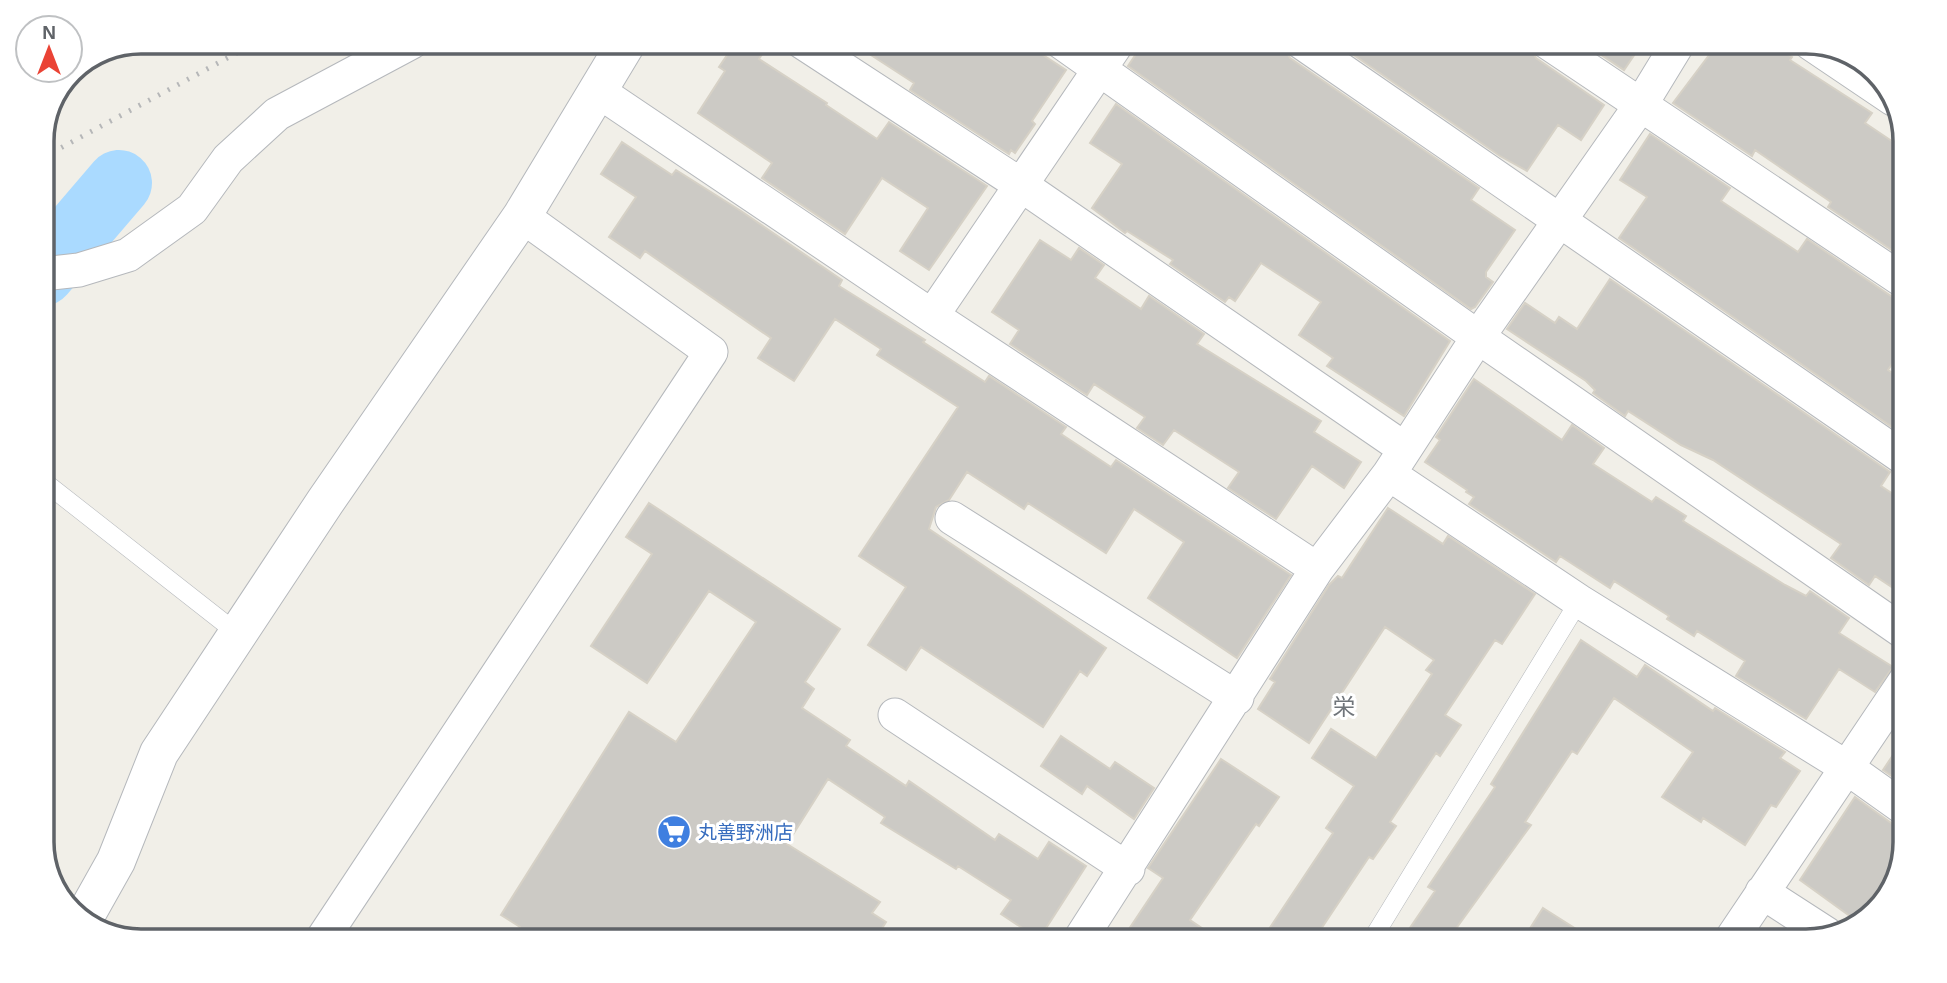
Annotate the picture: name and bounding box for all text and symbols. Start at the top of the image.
north arrow [14,14,84,84]
text: N [42,22,56,43]
district label: 栄 [1333,694,1356,720]
supermarket icon: 丸善野洲店 [655,813,693,851]
place label: 丸善野洲店 [698,822,793,843]

